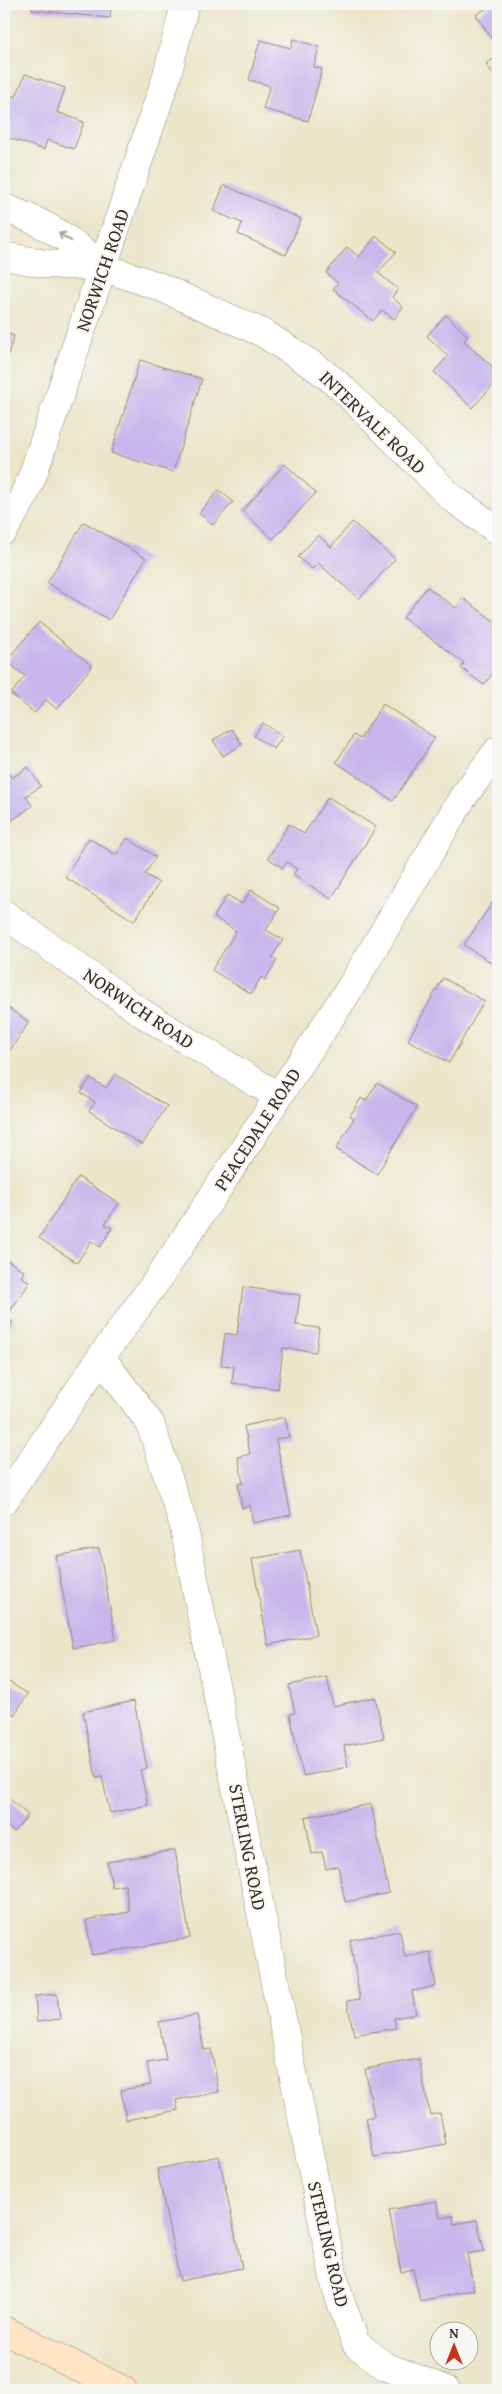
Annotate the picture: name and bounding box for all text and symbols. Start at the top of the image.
street label: NORWICH ROAD [68,205,136,335]
one-way arrow [58,231,72,241]
street label: INTERVALE ROAD [313,364,433,480]
street label: NORWICH ROAD [78,960,200,1056]
street label: PEACEDALE ROAD [207,1062,307,1196]
street label: STERLING ROAD [222,1781,274,1913]
street label: STERLING ROAD [301,2178,357,2310]
north arrow [430,2322,480,2372]
text: N [449,2323,459,2343]

